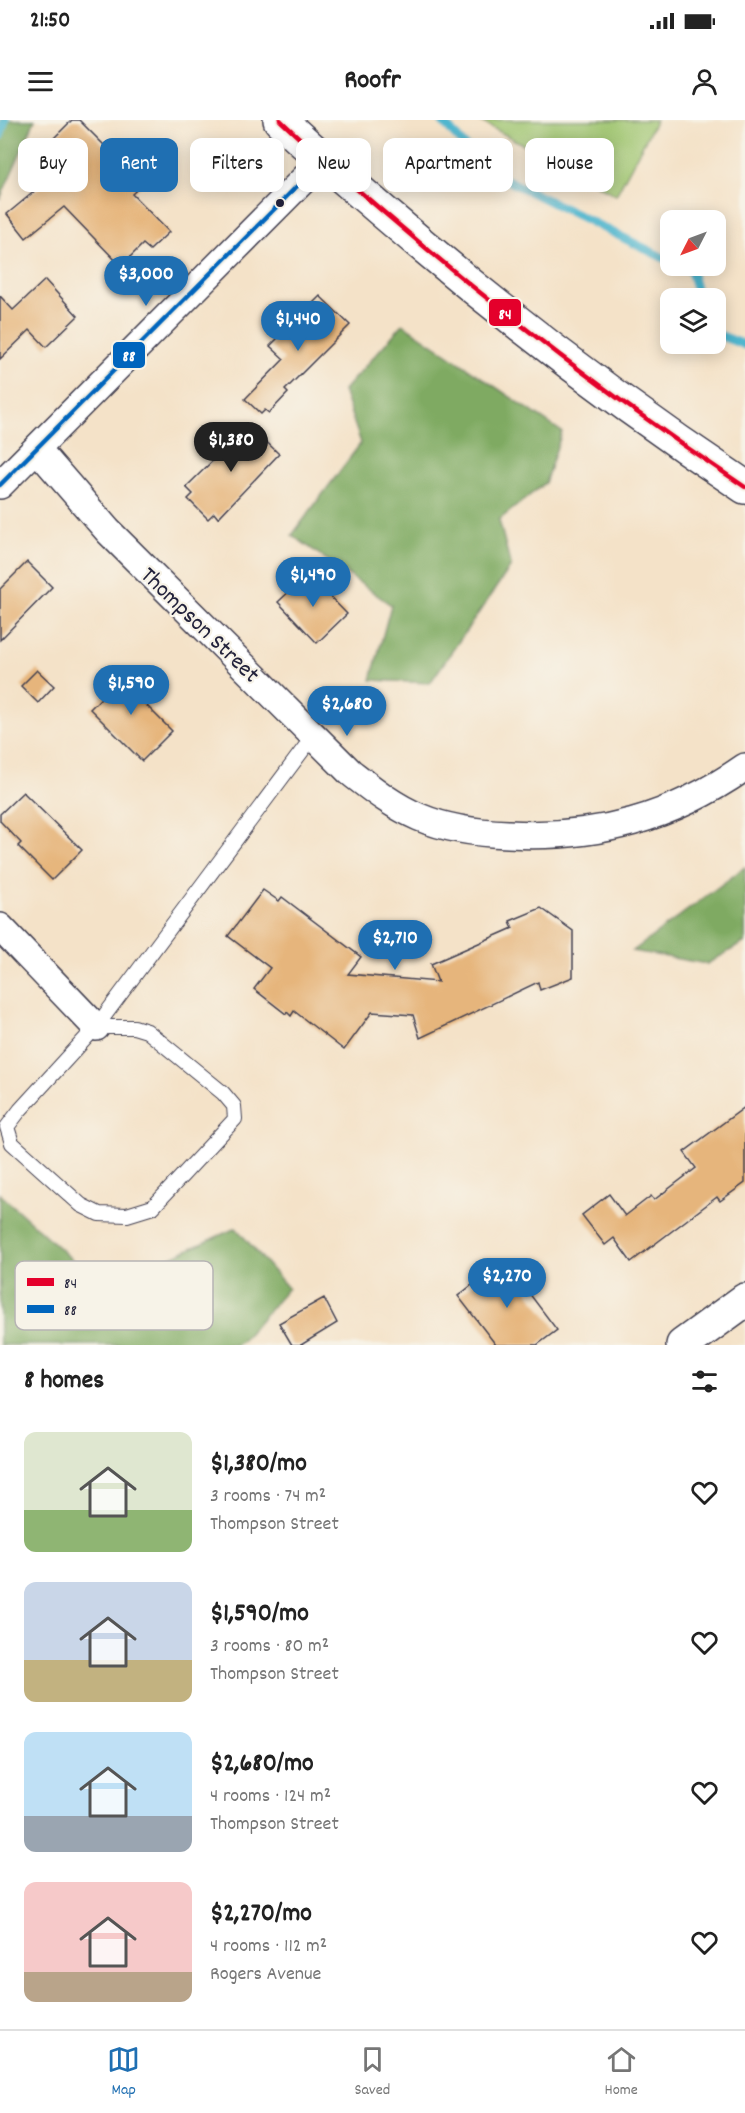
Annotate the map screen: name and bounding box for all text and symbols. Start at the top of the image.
text: 21:50 [30,6,70,37]
text: Roofr [344,62,401,101]
icon: menu [24,65,57,98]
icon: person [688,65,721,98]
chip: Buy [18,138,88,192]
chip: Rent [100,138,178,192]
chip: Filters [190,138,284,192]
chip: New [296,138,371,192]
chip: Apartment [383,138,513,192]
chip: House [525,138,614,192]
unlabelled marker [274,197,286,209]
north arrow [660,210,726,276]
map controls [660,210,726,354]
pin: $3,000 [97,256,195,307]
text: $3,000 [118,261,174,289]
button: layers [660,288,726,354]
line badge: 84 [488,298,522,327]
pin: $1,440 [249,301,347,352]
text: 84 [498,304,512,327]
text: $1,440 [275,306,321,334]
line badge: 88 [112,341,146,369]
text: 88 [123,346,136,369]
pin: $1,380 [182,422,280,473]
text: $1,380 [208,427,254,455]
pin: $1,490 [264,557,362,608]
street label: Thompson Street [132,560,266,692]
text: $1,490 [290,562,336,590]
pin: $1,590 [82,665,180,716]
text: $1,590 [107,670,155,698]
pin: $2,680 [298,686,396,737]
text: $2,680 [321,691,373,719]
pin: $2,710 [346,920,444,971]
text: $2,710 [372,925,418,953]
pin: $2,270 [458,1258,556,1309]
legend [15,1261,213,1330]
text: $2,270 [482,1263,532,1291]
text: 84 [64,1273,77,1296]
text: 88 [64,1300,77,1323]
text: 8 homes [24,1363,104,1400]
icon: filters [688,1365,721,1398]
text: $1,380/mo [210,1446,307,1483]
icon: home [72,1456,144,1528]
icon: heart [688,1476,721,1509]
text: 3 rooms · 74 m² [210,1483,326,1511]
text: Thompson Street [210,1511,339,1539]
text: $1,590/mo [210,1596,309,1633]
icon: home [72,1606,144,1678]
icon: heart [688,1626,721,1659]
text: 3 rooms · 80 m² [210,1633,329,1661]
text: Thompson Street [210,1661,339,1689]
text: $2,680/mo [210,1746,314,1783]
icon: home [72,1756,144,1828]
icon: heart [688,1776,721,1809]
text: 4 rooms · 124 m² [210,1783,331,1811]
text: Thompson Street [210,1811,339,1839]
text: $2,270/mo [210,1896,312,1933]
icon: home [72,1906,144,1978]
icon: heart [688,1926,721,1959]
text: 4 rooms · 112 m² [210,1933,327,1961]
text: Rogers Avenue [210,1961,321,1989]
tab: Map [107,2043,140,2102]
tab: Saved [354,2043,390,2102]
tab: Home [604,2043,638,2102]

